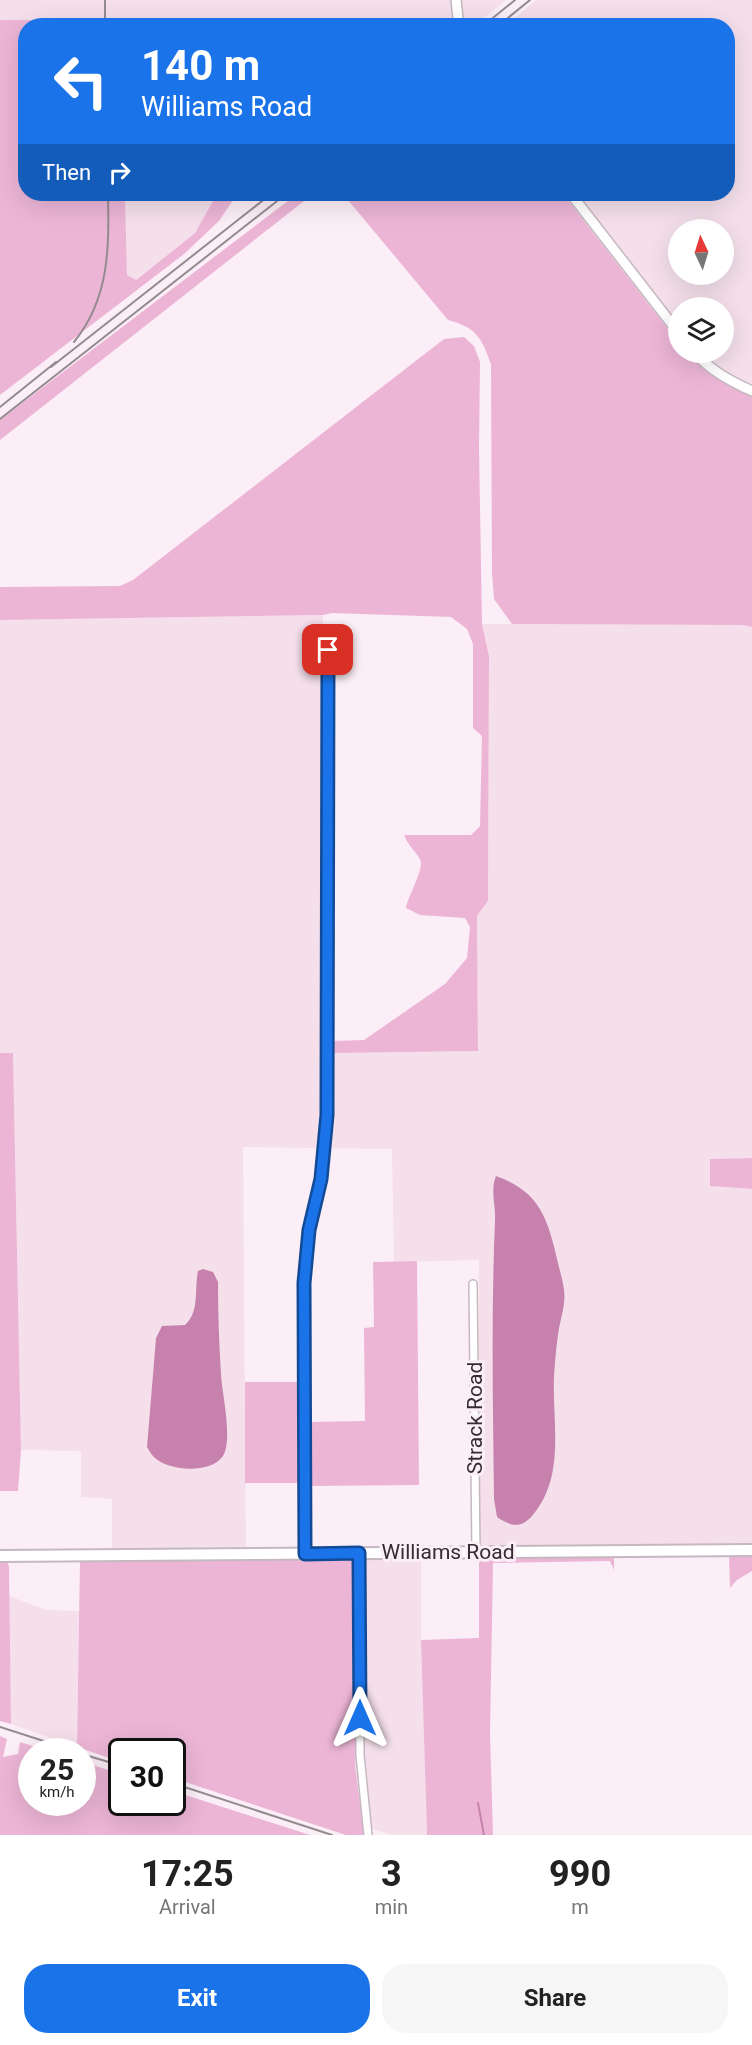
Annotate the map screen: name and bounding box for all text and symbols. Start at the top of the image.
text: 140 m [141,41,260,90]
icon: left [42,42,120,120]
text: Williams Road [141,91,312,123]
icon: right [103,156,136,189]
text: Then [42,160,91,185]
north arrow [668,219,734,285]
map controls [668,219,734,363]
button: layers [668,297,734,363]
pin [302,624,353,675]
icon: arrive [311,633,344,666]
street label: Strack Road [463,1362,487,1474]
street label: Williams Road [381,1540,515,1564]
position arrow [328,1686,392,1750]
speed limit sign: 30 [108,1738,186,1816]
text: 25 [40,1752,74,1787]
text: km/h [39,1783,75,1801]
text: 17:25 [141,1853,234,1895]
text: 3 [381,1853,402,1895]
text: 990 [549,1853,611,1895]
text: Arrival [159,1895,216,1919]
text: min [375,1895,408,1919]
text: m [571,1895,589,1919]
button: Exit [24,1964,370,2033]
button: Share [382,1964,728,2033]

